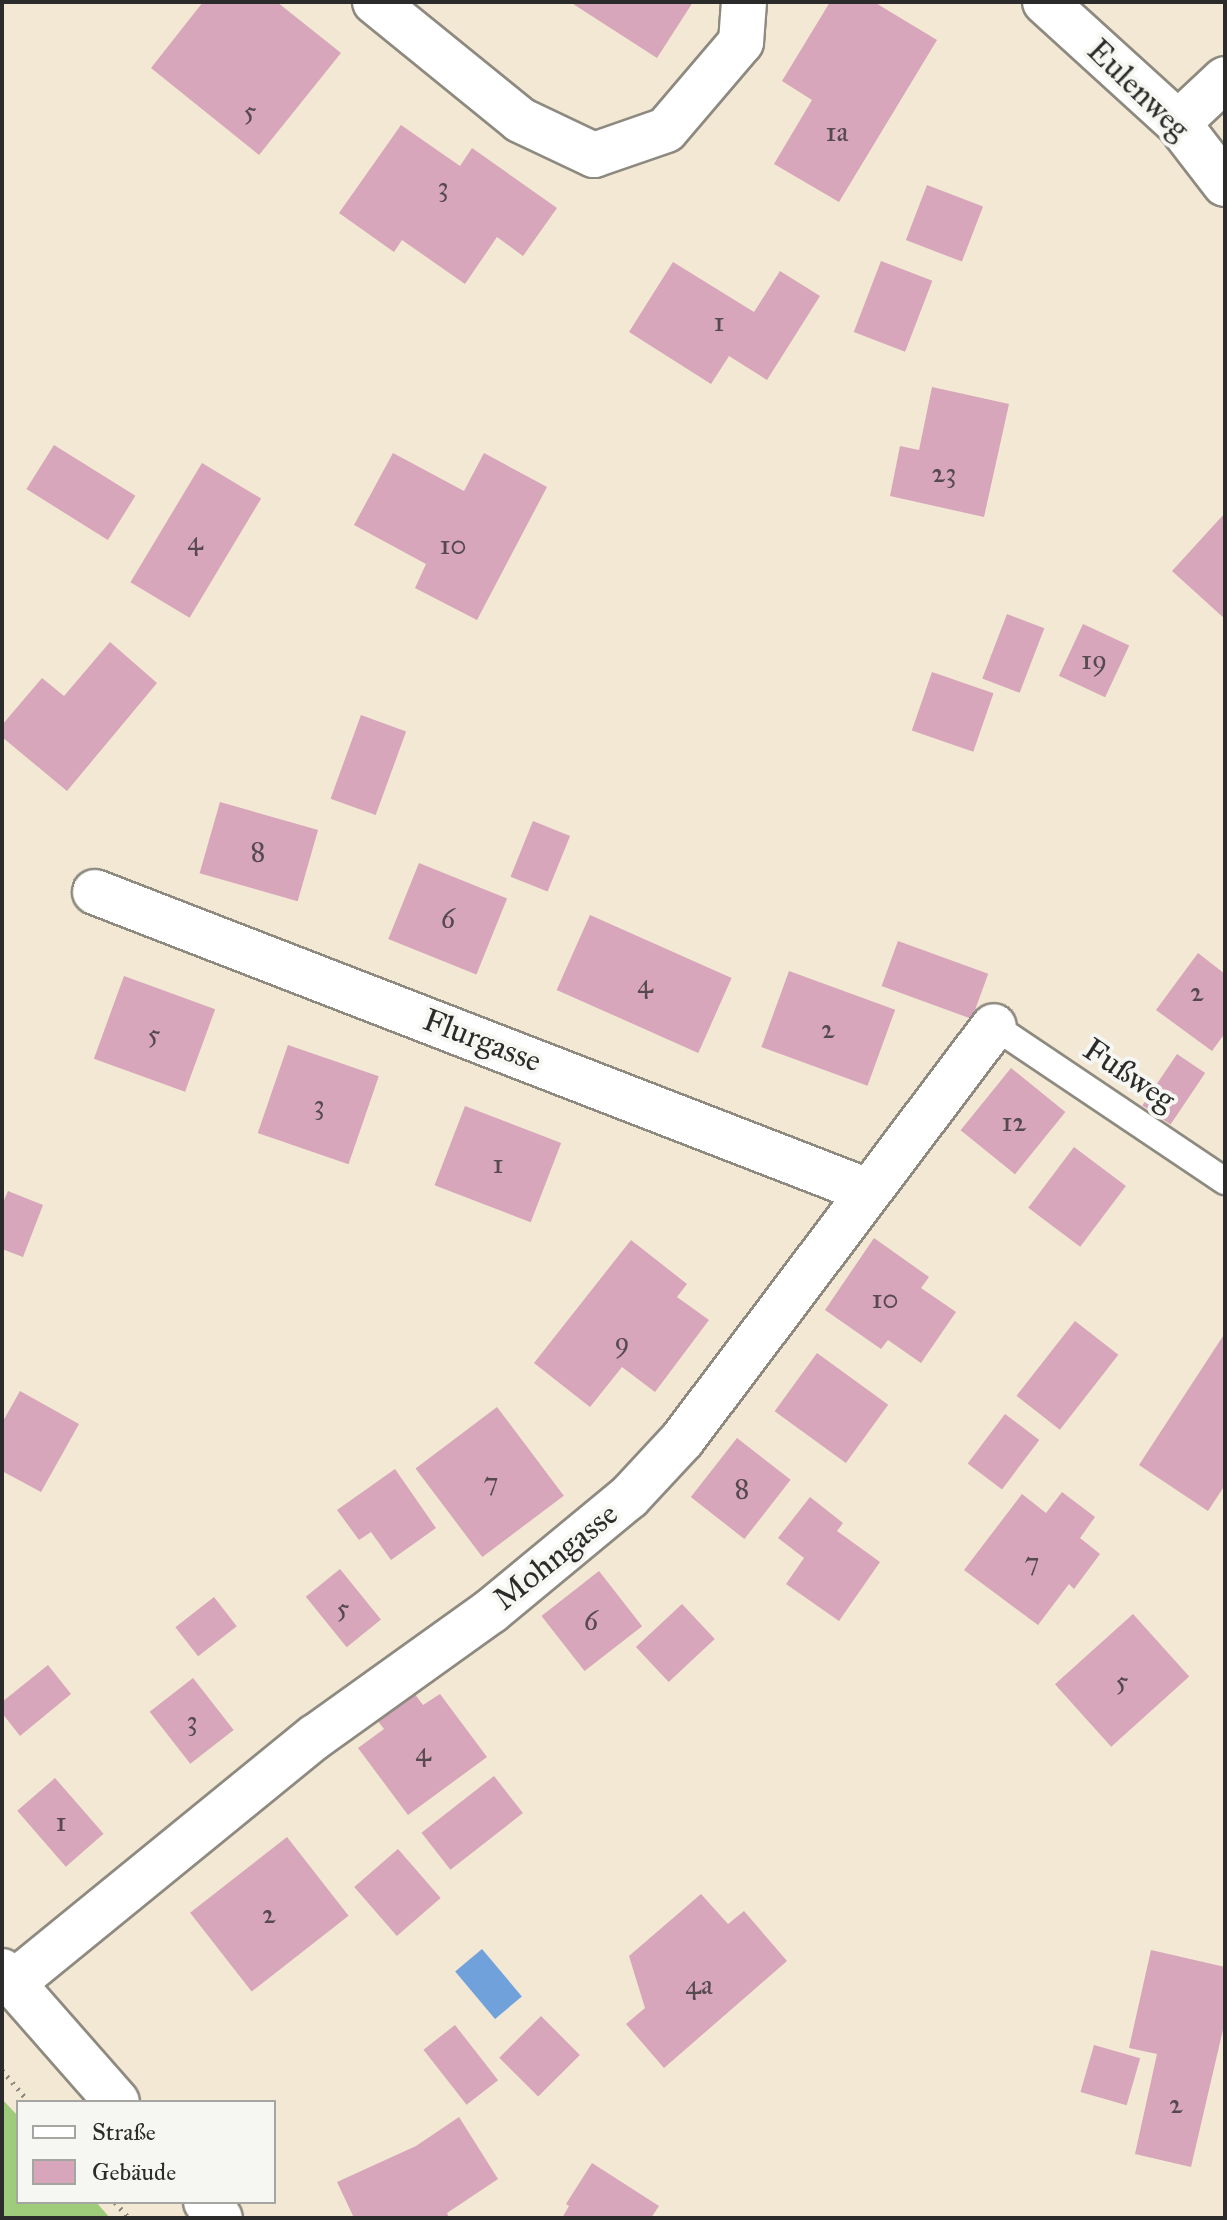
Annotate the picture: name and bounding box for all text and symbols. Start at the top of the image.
street label: Eulenweg [1079,32,1197,148]
house number: 5 [243,94,257,128]
house number: 1a [826,115,848,149]
house number: 3 [437,170,449,204]
house number: 1 [713,305,725,339]
house number: 23 [931,456,957,490]
house number: 4 [187,524,203,558]
house number: 10 [439,528,467,562]
house number: 19 [1081,643,1107,677]
house number: 8 [251,835,265,869]
house number: 6 [441,902,455,936]
house number: 4 [637,967,653,1001]
house number: 2 [1190,975,1204,1009]
street label: Flurgasse [417,1001,547,1081]
house number: 2 [821,1012,835,1046]
house number: 5 [147,1017,161,1051]
street label: Fußweg [1076,1030,1182,1120]
house number: 3 [313,1088,325,1122]
house number: 12 [1002,1105,1026,1139]
house number: 1 [492,1147,504,1181]
house number: 10 [871,1282,899,1316]
house number: 9 [614,1325,630,1359]
house number: 7 [484,1465,498,1499]
house number: 8 [735,1472,749,1506]
street label: Mohngasse [486,1495,626,1619]
house number: 7 [1025,1545,1039,1579]
house number: 5 [336,1591,350,1625]
house number: 6 [584,1604,598,1638]
house number: 5 [1115,1664,1129,1698]
house number: 3 [186,1704,198,1738]
house number: 4 [415,1735,431,1769]
house number: 1 [55,1805,67,1839]
house number: 2 [262,1897,276,1931]
house number: 4a [685,1968,713,2002]
house number: 2 [1169,2087,1183,2121]
legend [16,2100,276,2204]
text: Straße [92,2117,156,2147]
text: Gebäude [92,2157,176,2187]

